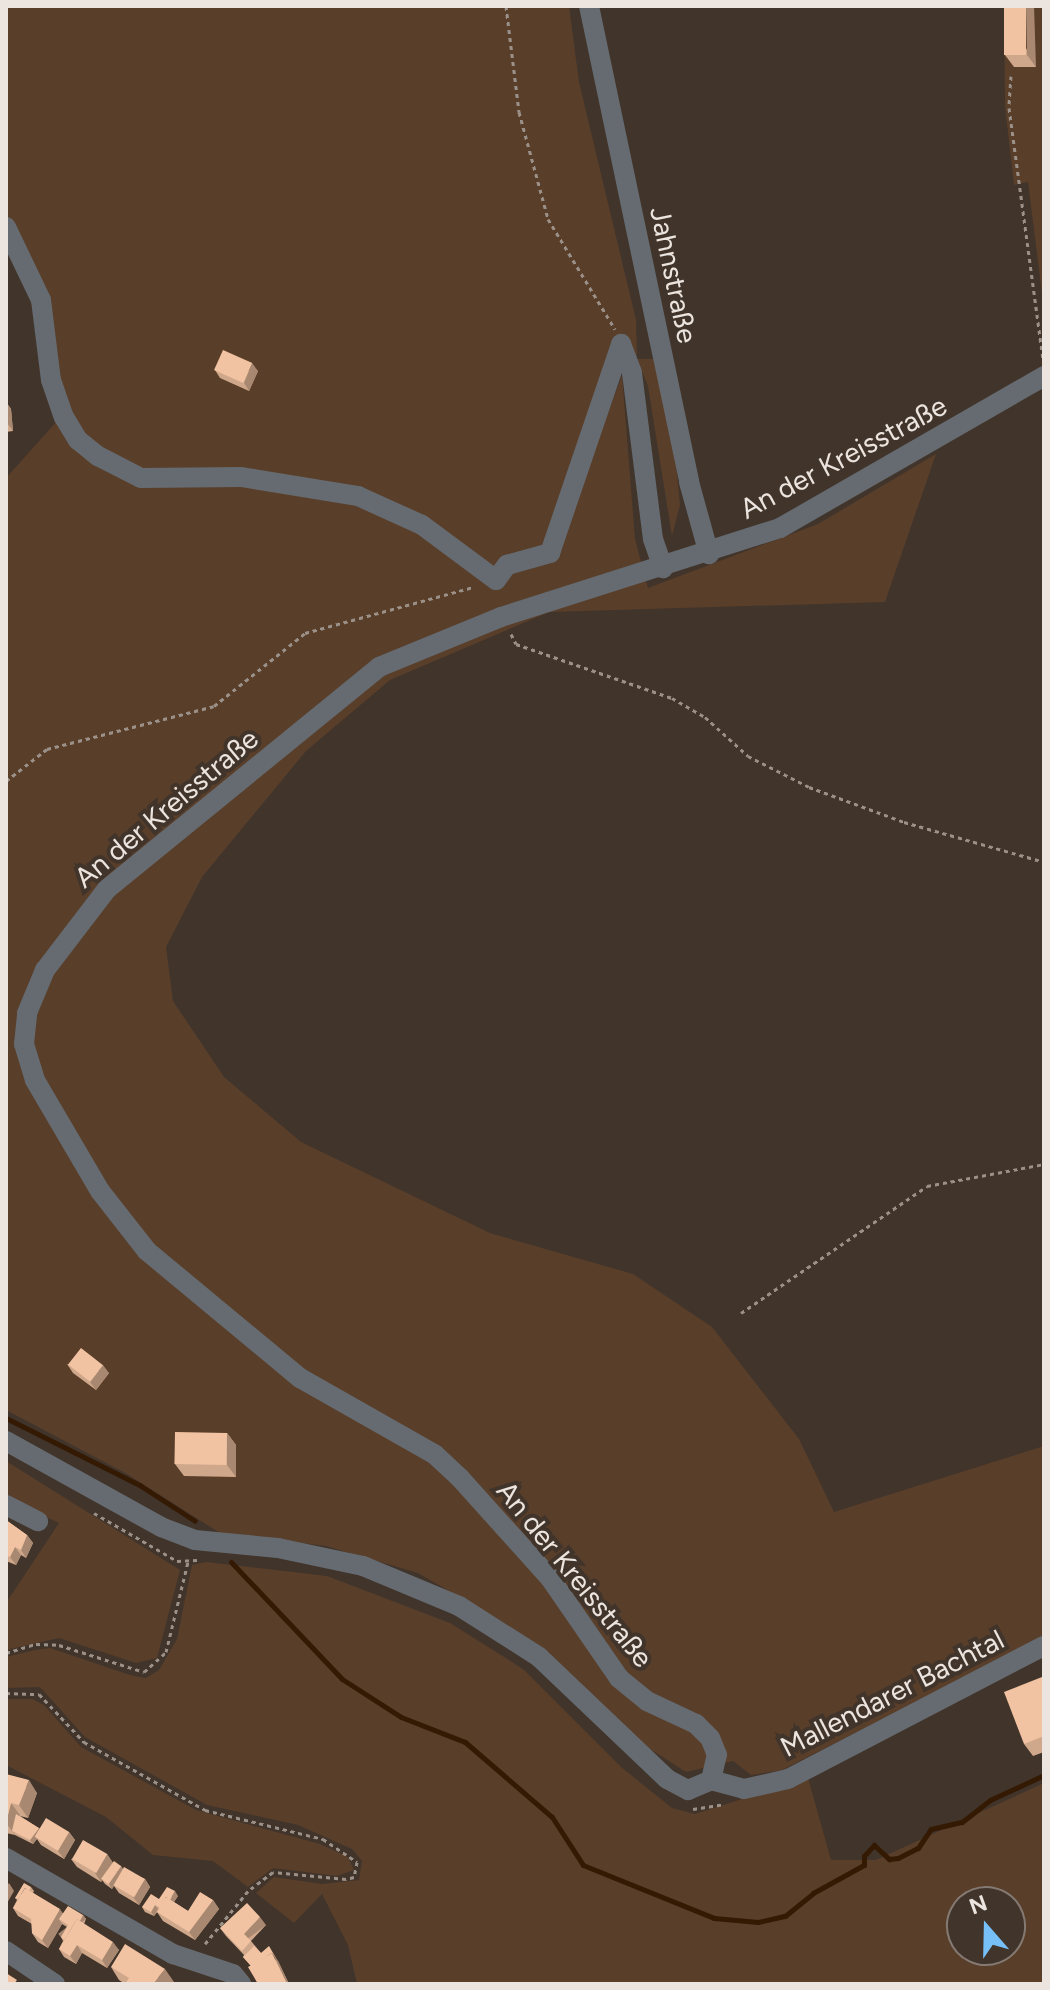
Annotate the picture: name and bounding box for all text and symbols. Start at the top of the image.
street label: Jahnstraße [643,204,705,346]
street label: An der Kreisstraße [734,388,952,526]
street label: An der Kreisstraße [67,721,265,895]
street label: An der Kreisstraße [490,1474,660,1674]
street label: Mallendarer Bachtal [775,1622,1009,1764]
north arrow [946,1886,1026,1966]
text: N [966,1889,991,1920]

